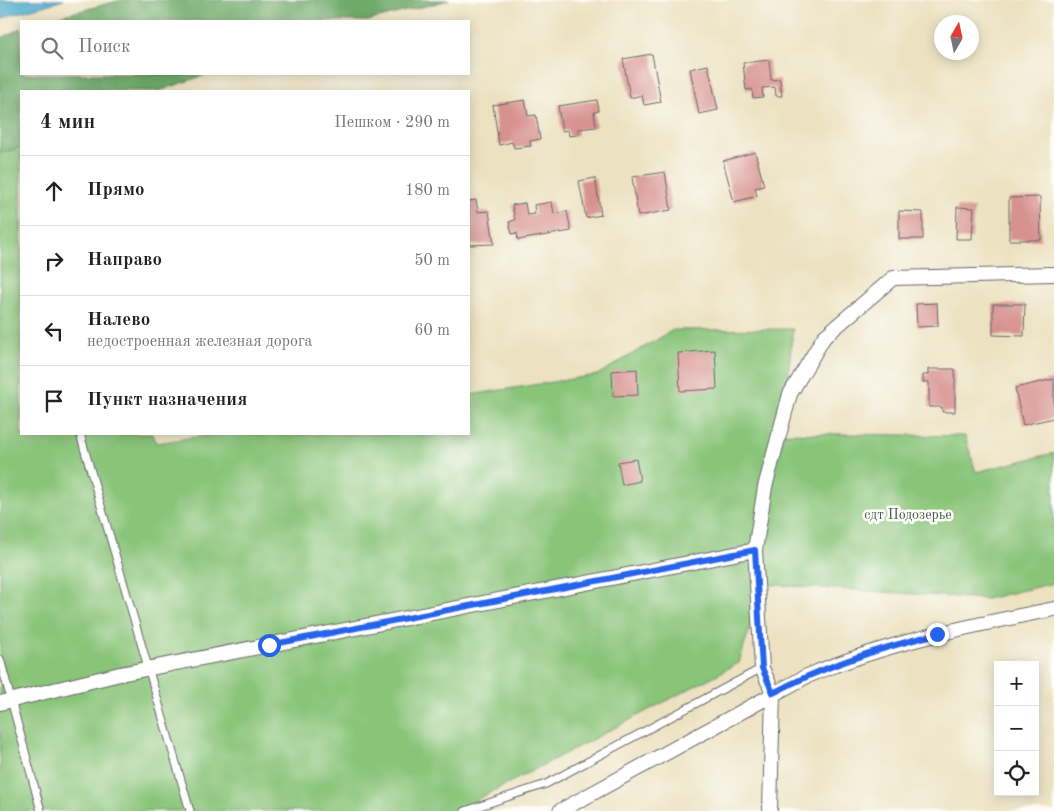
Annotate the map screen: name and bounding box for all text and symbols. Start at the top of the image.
north arrow [934,15,979,60]
search box [20,20,470,75]
icon: search [38,34,66,62]
text: Поиск [78,38,130,57]
text: 4 мин [40,112,95,133]
text: Пешком · 290 m [334,115,450,131]
icon: ahead [40,177,68,205]
text: Прямо [87,181,145,200]
text: 180 m [405,183,450,199]
icon: right [40,247,68,275]
text: Направо [87,251,162,270]
text: 50 m [414,253,450,269]
text: Налево [87,311,150,330]
icon: left [40,317,68,345]
text: 60 m [414,323,450,339]
text: недостроенная железная дорога [87,334,312,350]
icon: arrive [40,387,68,415]
text: Пункт назначения [87,391,247,410]
park label: сдт Подозерье [864,508,952,522]
route end [926,623,949,646]
route start [258,634,281,657]
map controls [994,661,1039,796]
button: + [994,661,1039,706]
button: − [994,706,1039,751]
button: locate [994,751,1039,796]

